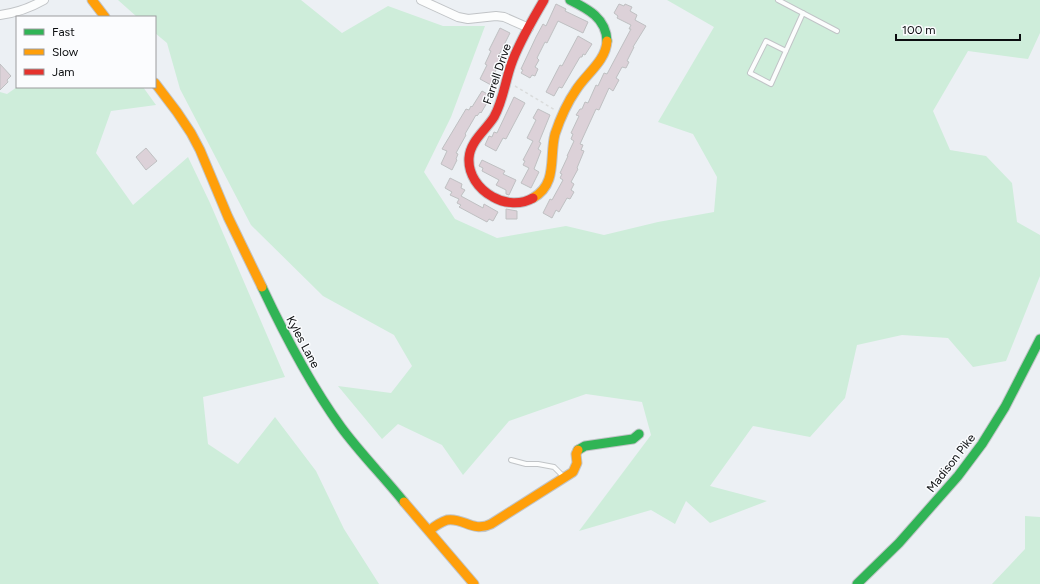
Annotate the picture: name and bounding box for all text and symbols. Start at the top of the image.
legend [16,16,156,88]
scale bar [896,16,1020,42]
text: 100 m [902,23,936,37]
text: Fast [52,25,75,39]
street label: Farrell Drive [480,41,514,106]
text: Slow [52,45,79,59]
text: Jam [52,65,75,79]
street label: Kyles Lane [283,314,323,371]
street label: Madison Pike [924,431,978,495]

